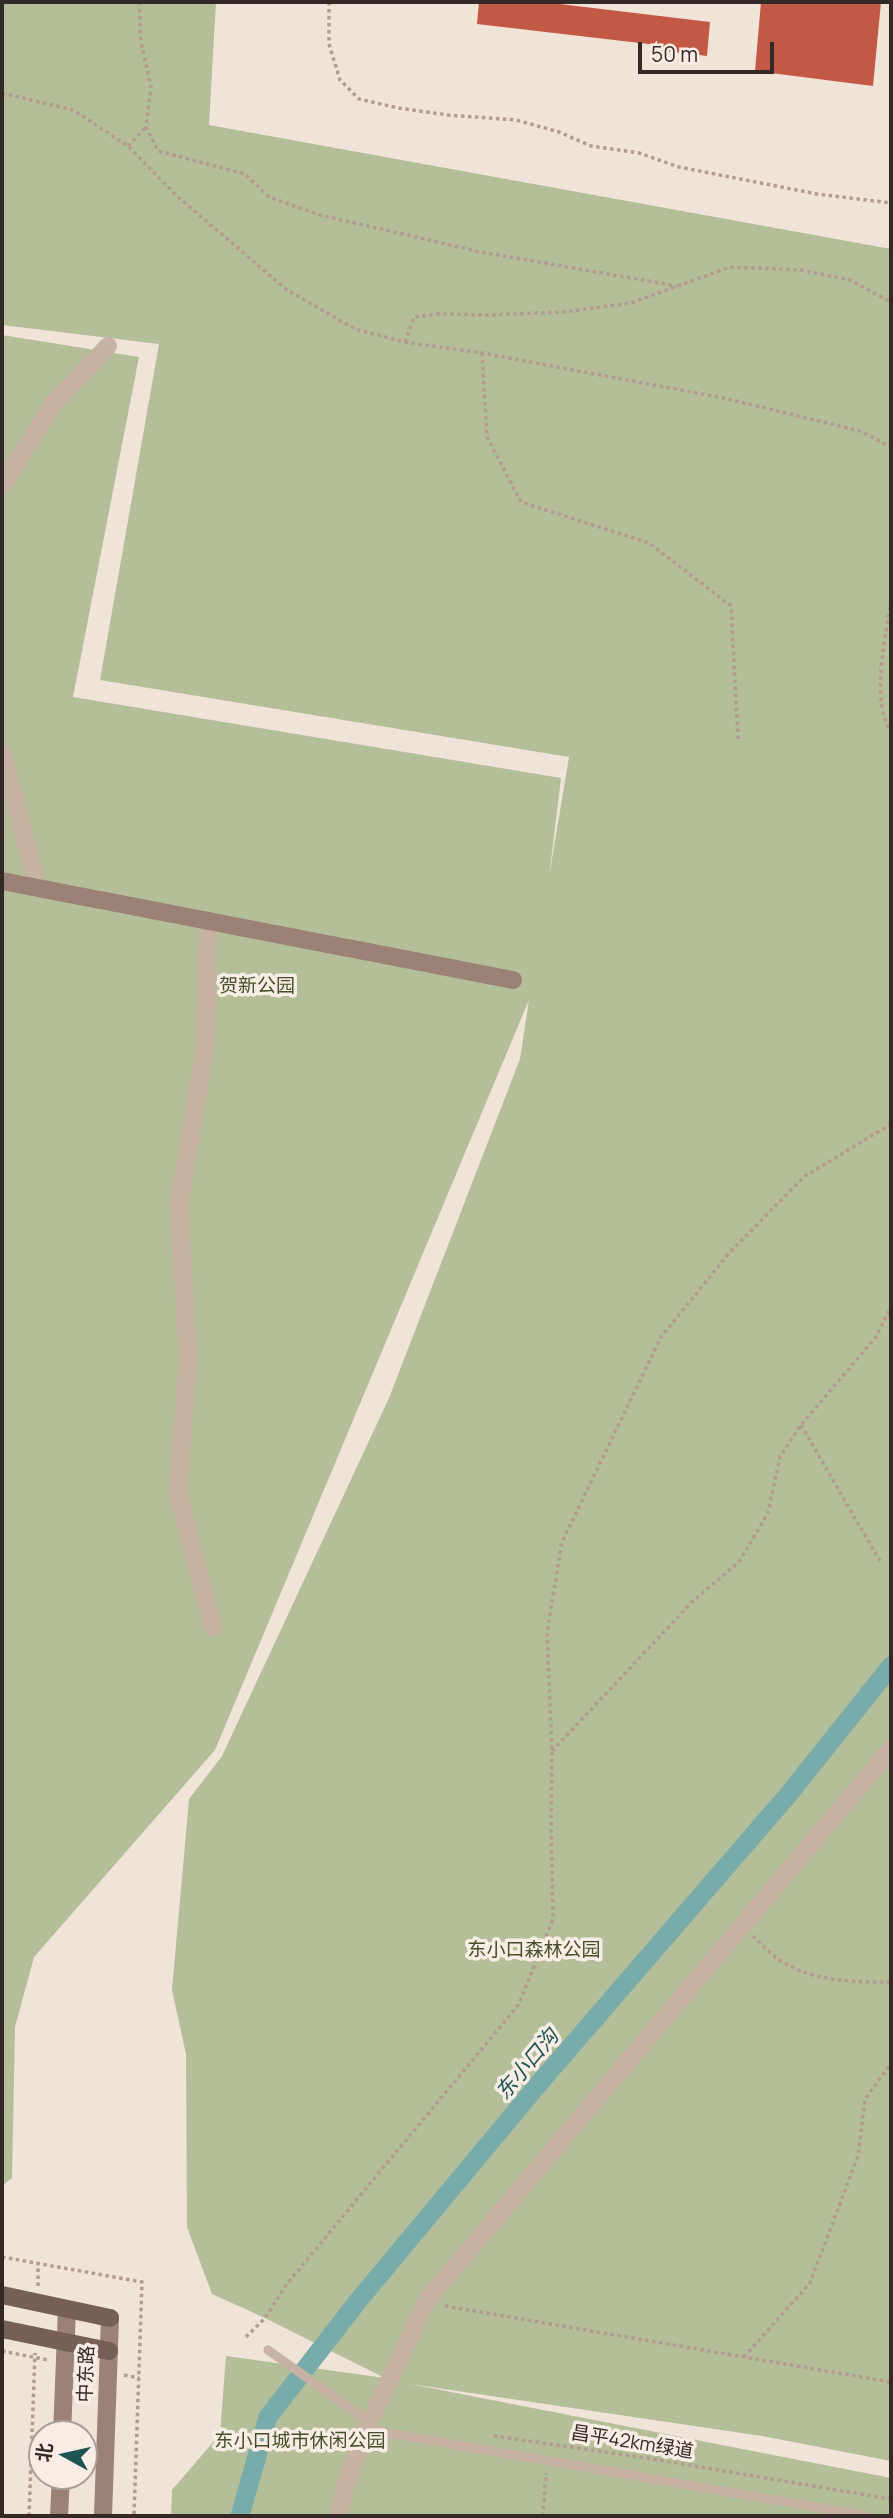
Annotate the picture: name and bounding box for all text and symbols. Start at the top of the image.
scale bar [641,28,778,72]
text: 50 m [651,40,698,68]
park label: 贺新公园 [219,976,295,998]
park label: 东小口森林公园 [468,1940,600,1962]
water label: 东小口沟 [491,2025,565,2105]
street label: 中东路 [75,2345,99,2403]
north arrow [28,2420,98,2490]
street label: 昌平42km绿道 [569,2422,695,2464]
park label: 东小口城市休闲公园 [215,2431,385,2453]
text: 北 [30,2441,58,2464]

